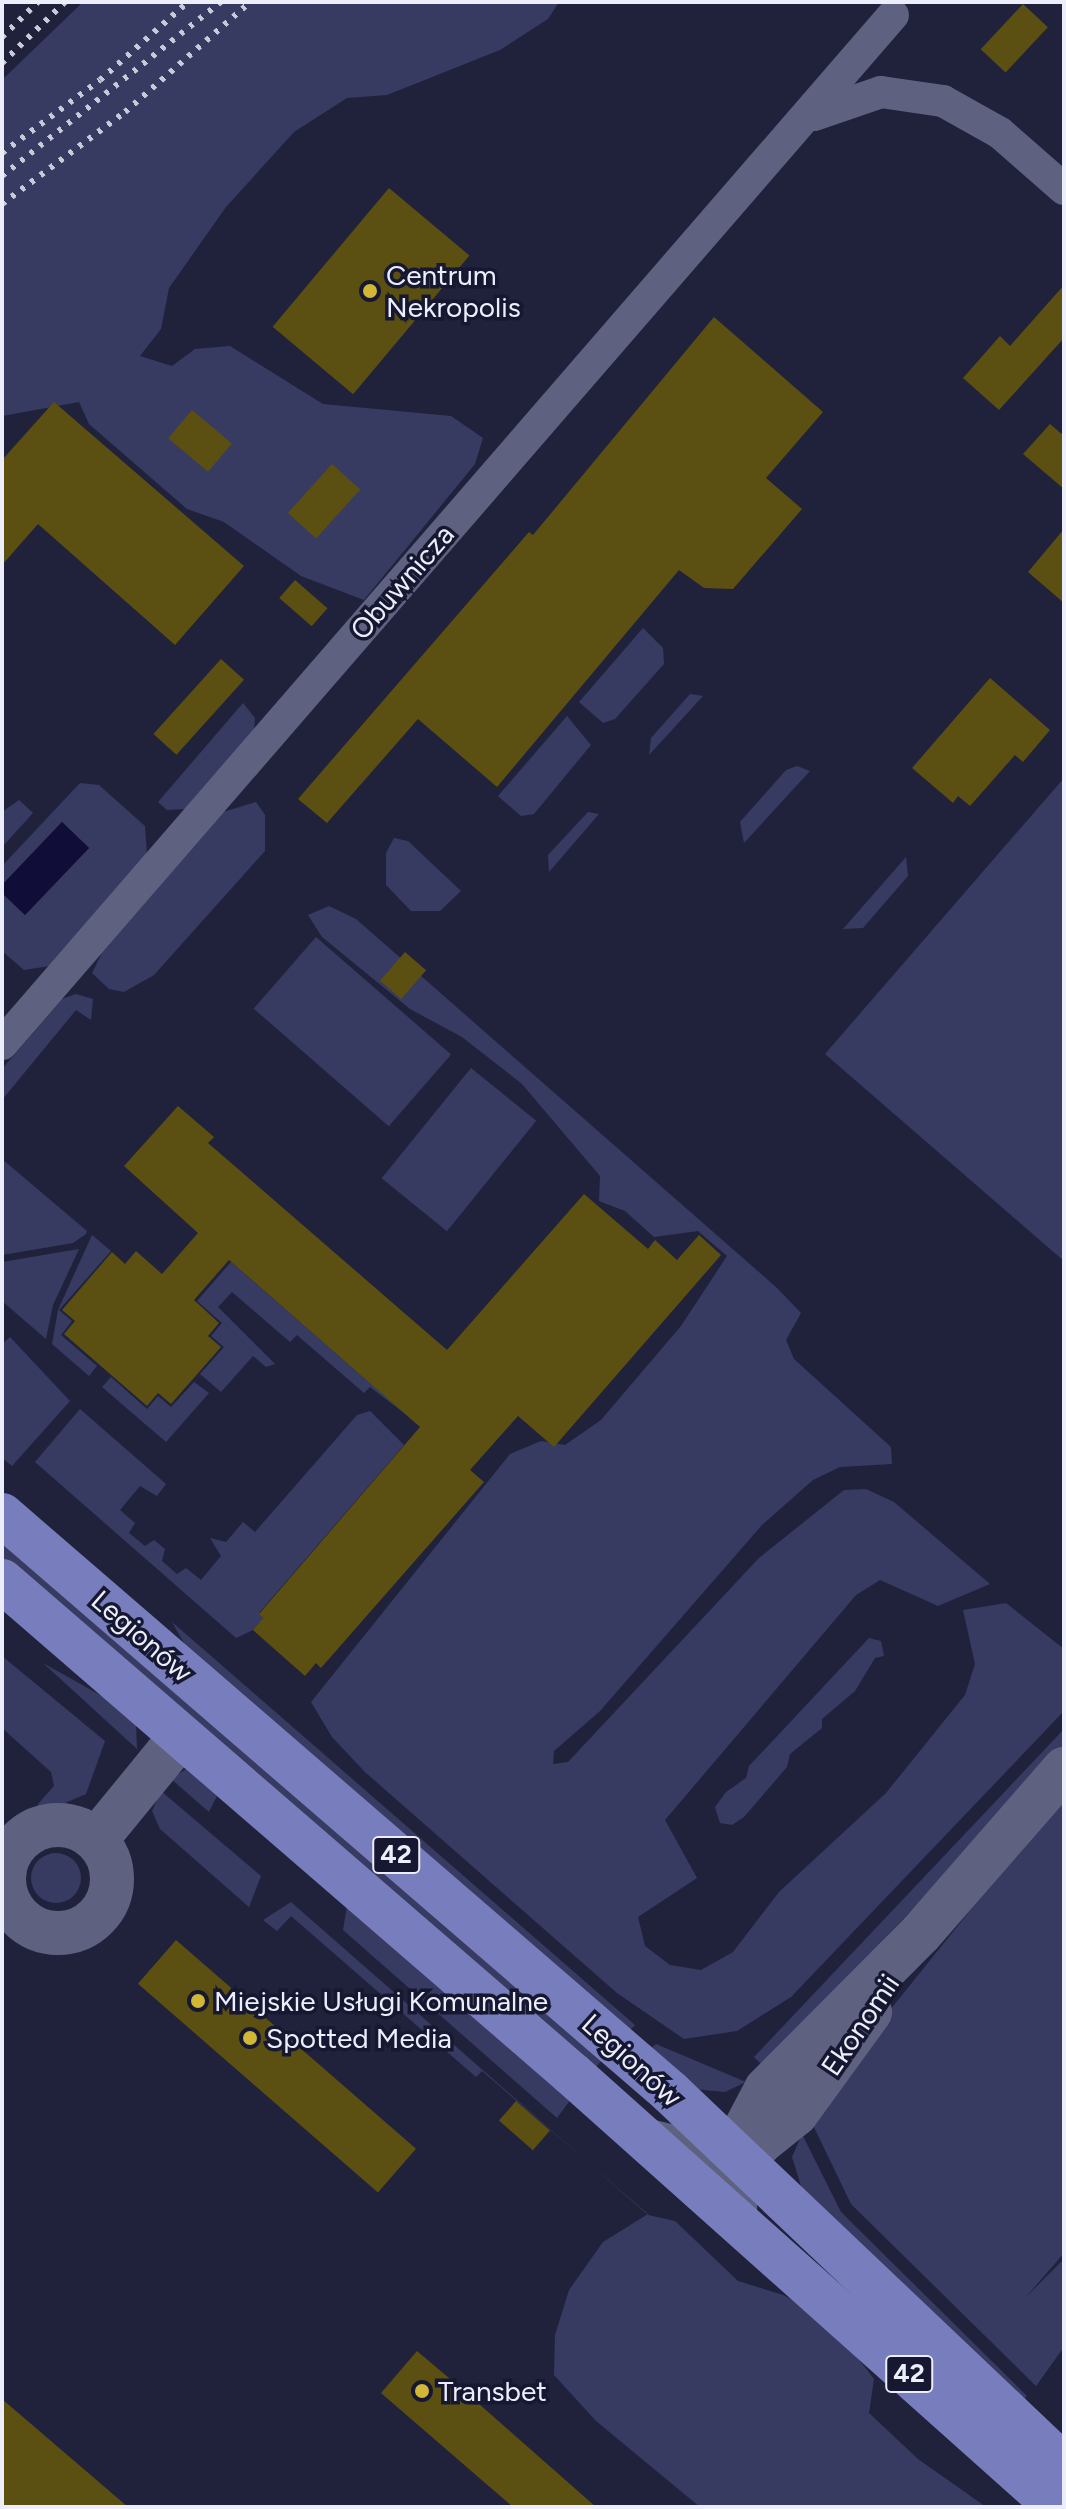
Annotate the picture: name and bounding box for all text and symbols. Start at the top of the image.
place label: Centrum Nekropolis [386,258,521,324]
marker: Centrum Nekropolis [361,282,379,300]
street label: Obuwnicza [343,518,461,646]
street label: Legionów [85,1583,199,1689]
road number: 42 [372,1833,420,1877]
street label: Ekonomii [814,1968,906,2082]
place label: Miejskie Usługi Komunalne [214,1984,548,2018]
marker: Miejskie Usługi Komunalne [189,1992,207,2010]
street label: Legionów [575,2007,689,2113]
place label: Spotted Media [266,2021,452,2055]
marker: Spotted Media [241,2029,259,2047]
road number: 42 [885,2352,933,2396]
place label: Transbet [438,2374,547,2408]
marker: Transbet [413,2382,431,2400]

